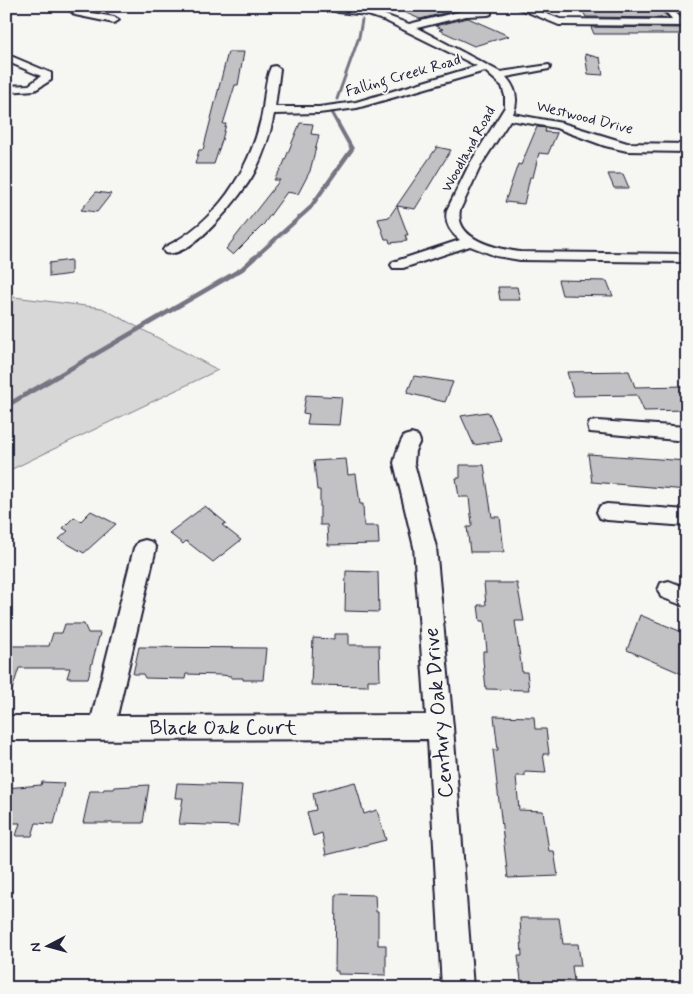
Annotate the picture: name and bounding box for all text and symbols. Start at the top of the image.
street label: Falling Creek Road [343,50,464,103]
street label: Westwood Drive [534,96,635,140]
street label: Woodland Road [437,103,501,196]
street label: Century Oak Drive [418,626,460,799]
street label: Black Oak Court [149,714,297,742]
north arrow [22,922,72,972]
text: N [27,942,46,953]

